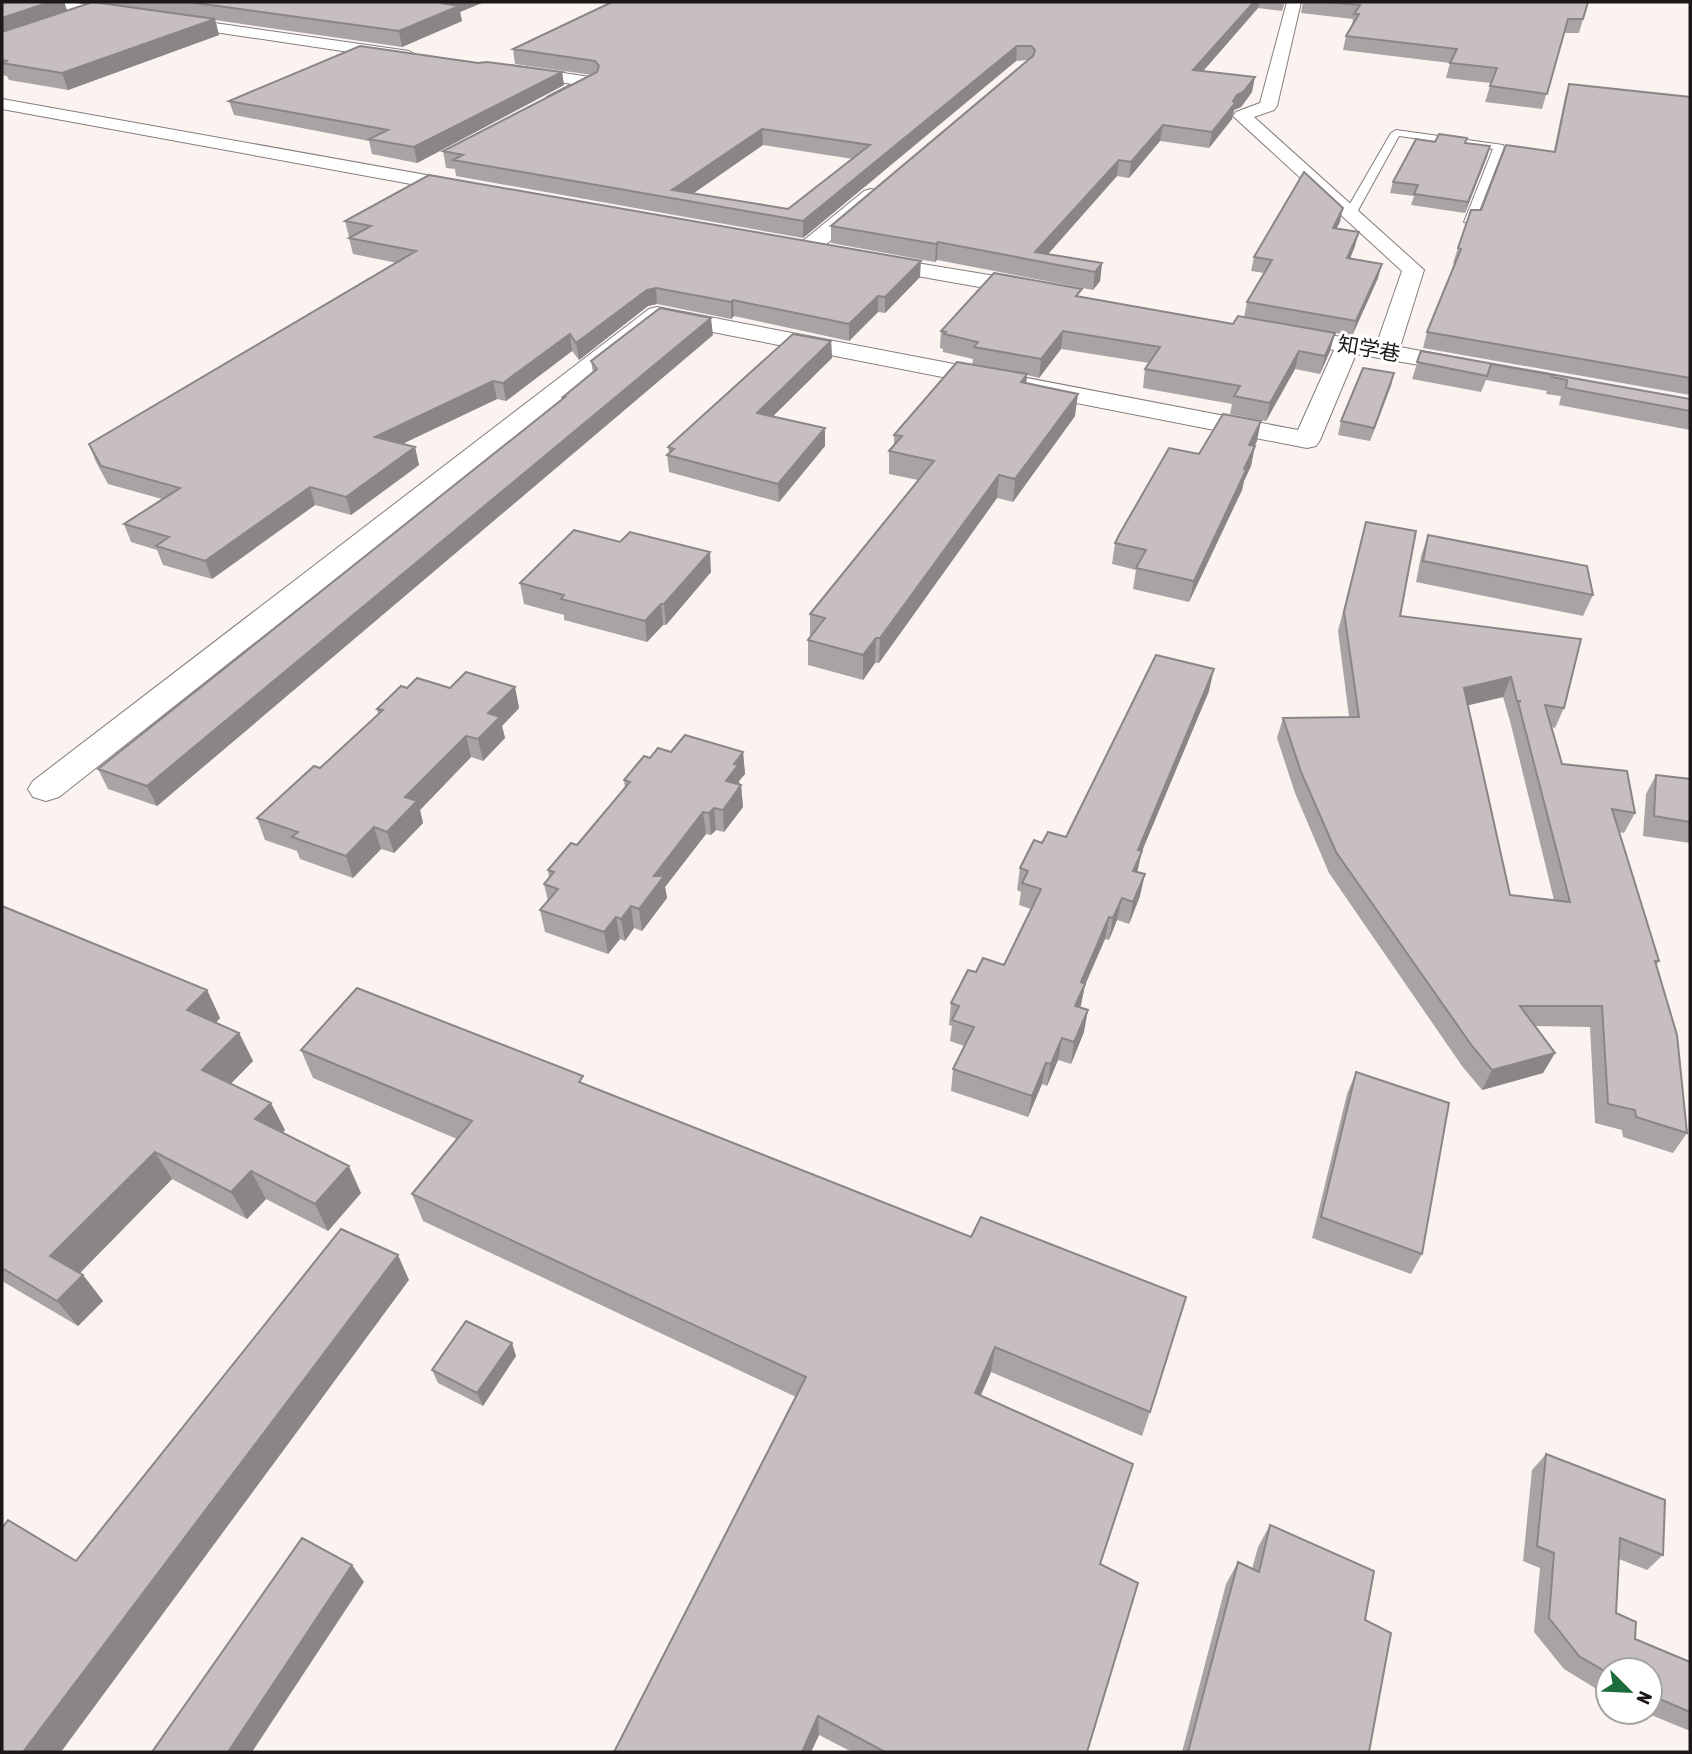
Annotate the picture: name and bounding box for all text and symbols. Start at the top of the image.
street label: 知学巷 [1336,331,1402,365]
north arrow [1594,1656,1664,1726]
text: N [1632,1688,1657,1708]

